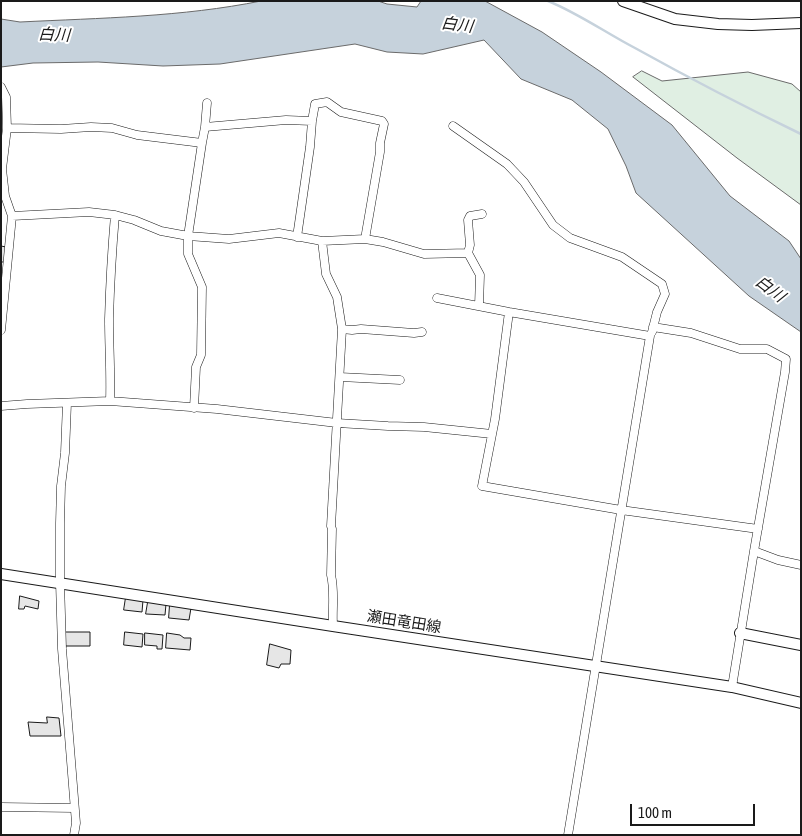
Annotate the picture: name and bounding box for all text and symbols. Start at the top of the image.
water label: 白川 [440,14,474,36]
water label: 白川 [38,25,70,45]
water label: 白川 [751,272,789,306]
street label: 瀬田竜田線 [366,607,442,637]
scale bar [632,794,757,826]
text: 100 m [638,804,672,821]

